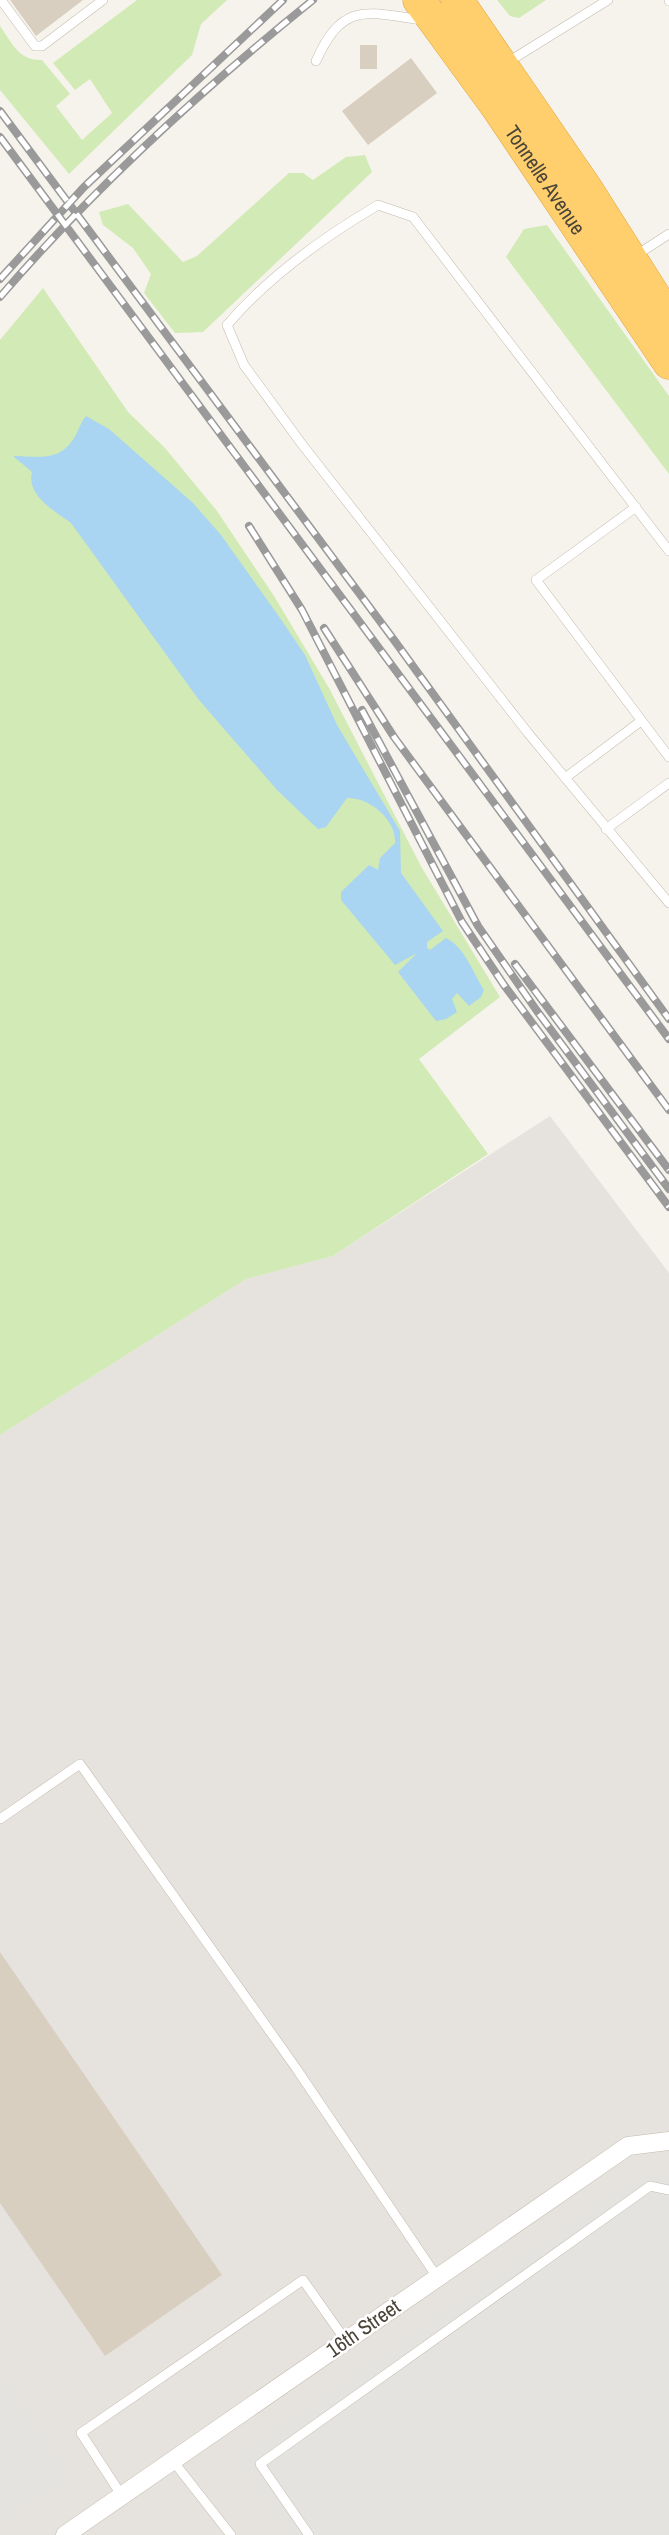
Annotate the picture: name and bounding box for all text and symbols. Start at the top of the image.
street label: Tonnelle Avenue [499,119,593,240]
street label: 16th Street [320,2292,406,2364]

